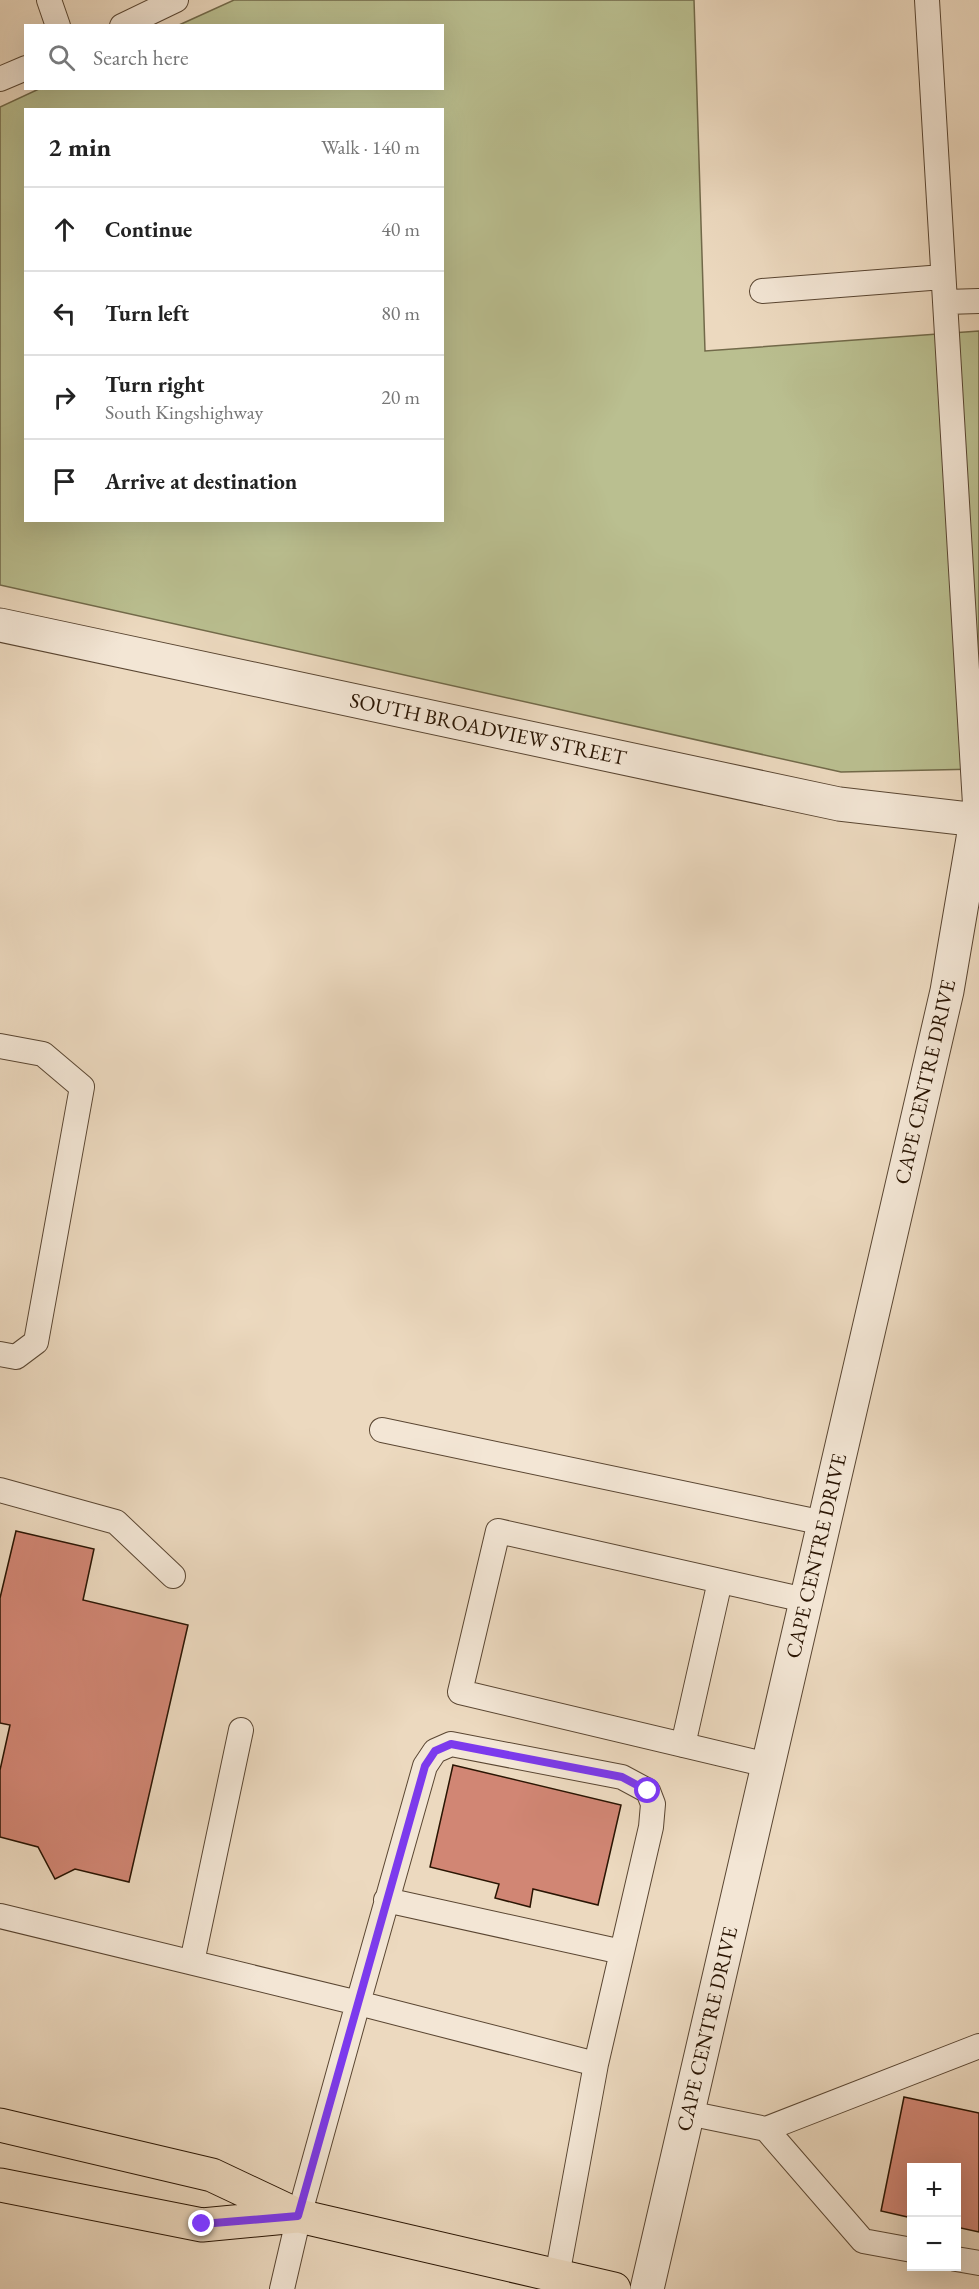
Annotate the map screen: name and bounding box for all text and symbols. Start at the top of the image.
search box [24,24,444,90]
icon: search [45,41,78,74]
text: Search here [93,43,188,72]
text: 2 min [48,130,111,164]
text: Walk · 140 m [321,134,420,160]
icon: ahead [48,213,81,246]
text: Continue [105,215,192,244]
text: 40 m [381,216,420,242]
icon: left [48,297,81,330]
text: Turn left [105,299,189,328]
text: 80 m [381,300,420,326]
text: Turn right [105,370,204,399]
icon: right [48,381,81,414]
text: 20 m [381,384,420,410]
text: South Kingshighway [105,399,263,425]
icon: arrive [48,465,81,498]
text: Arrive at destination [105,467,297,496]
street label: SOUTH BROADVIEW STREET [347,686,630,771]
street label: CAPE CENTRE DRIVE [888,977,961,1187]
street label: CAPE CENTRE DRIVE [779,1451,852,1661]
route start [634,1777,660,1803]
street label: CAPE CENTRE DRIVE [670,1924,743,2134]
map controls [907,2163,961,2271]
button: + [907,2163,961,2217]
route end [188,2210,214,2236]
button: − [907,2217,961,2271]

